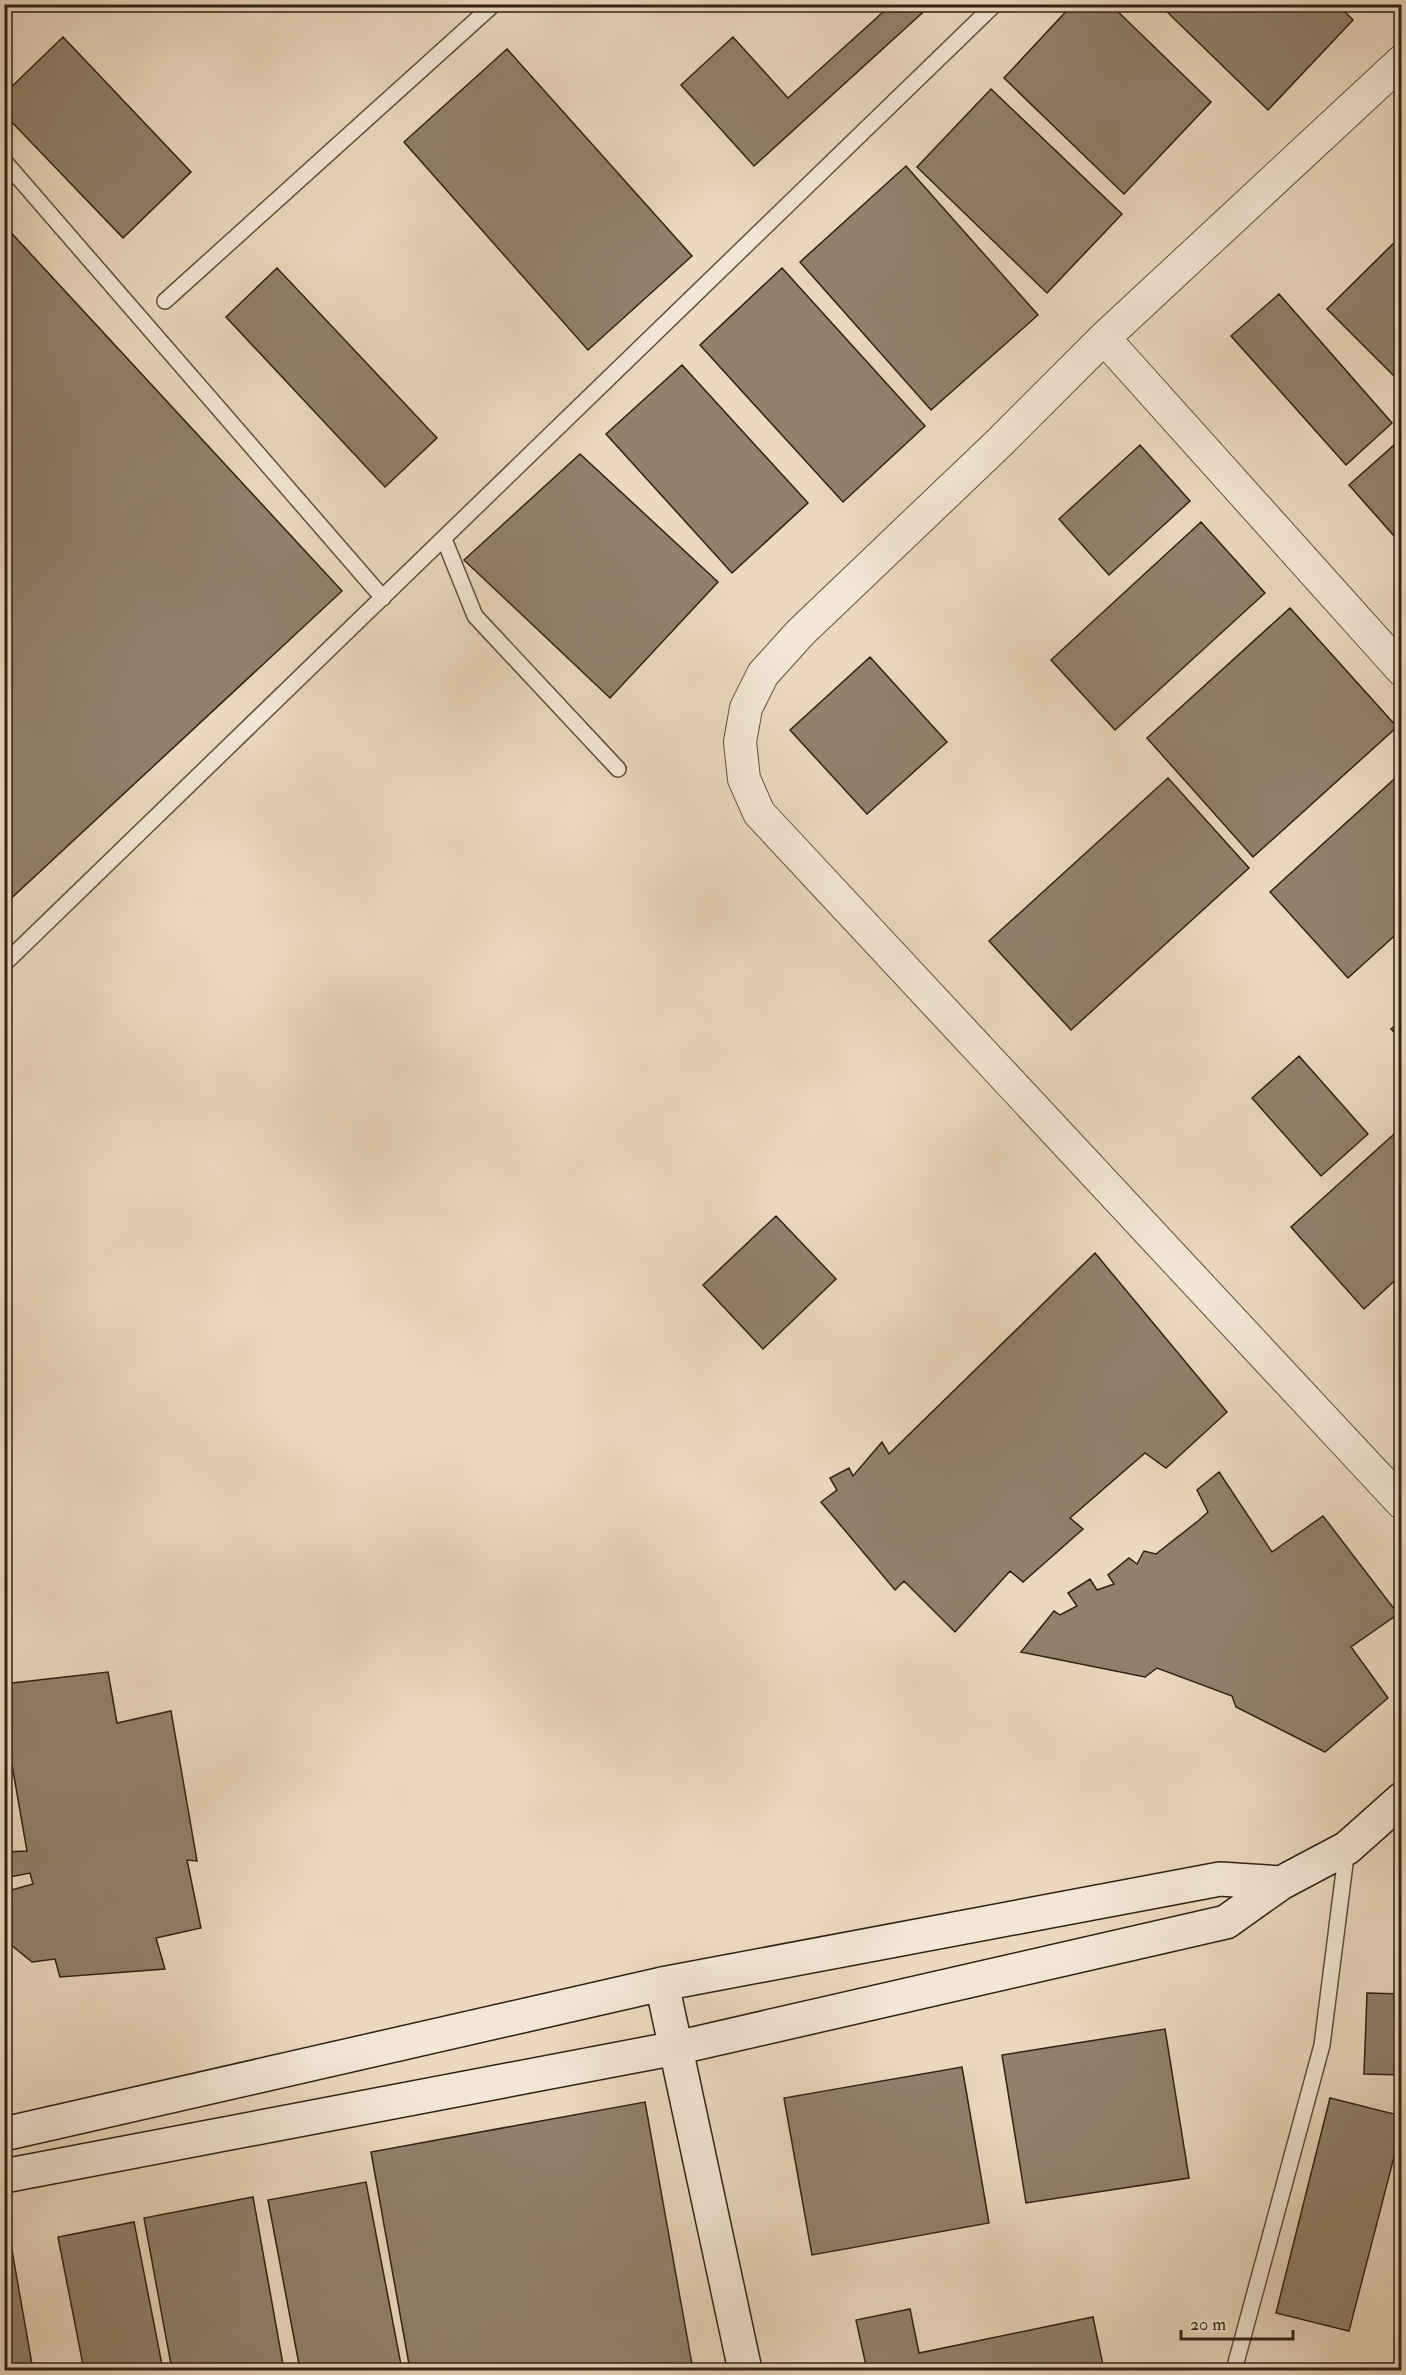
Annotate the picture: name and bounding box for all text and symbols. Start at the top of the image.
scale bar [1181,2303,1294,2341]
text: 20 m [1190,2313,1226,2336]

